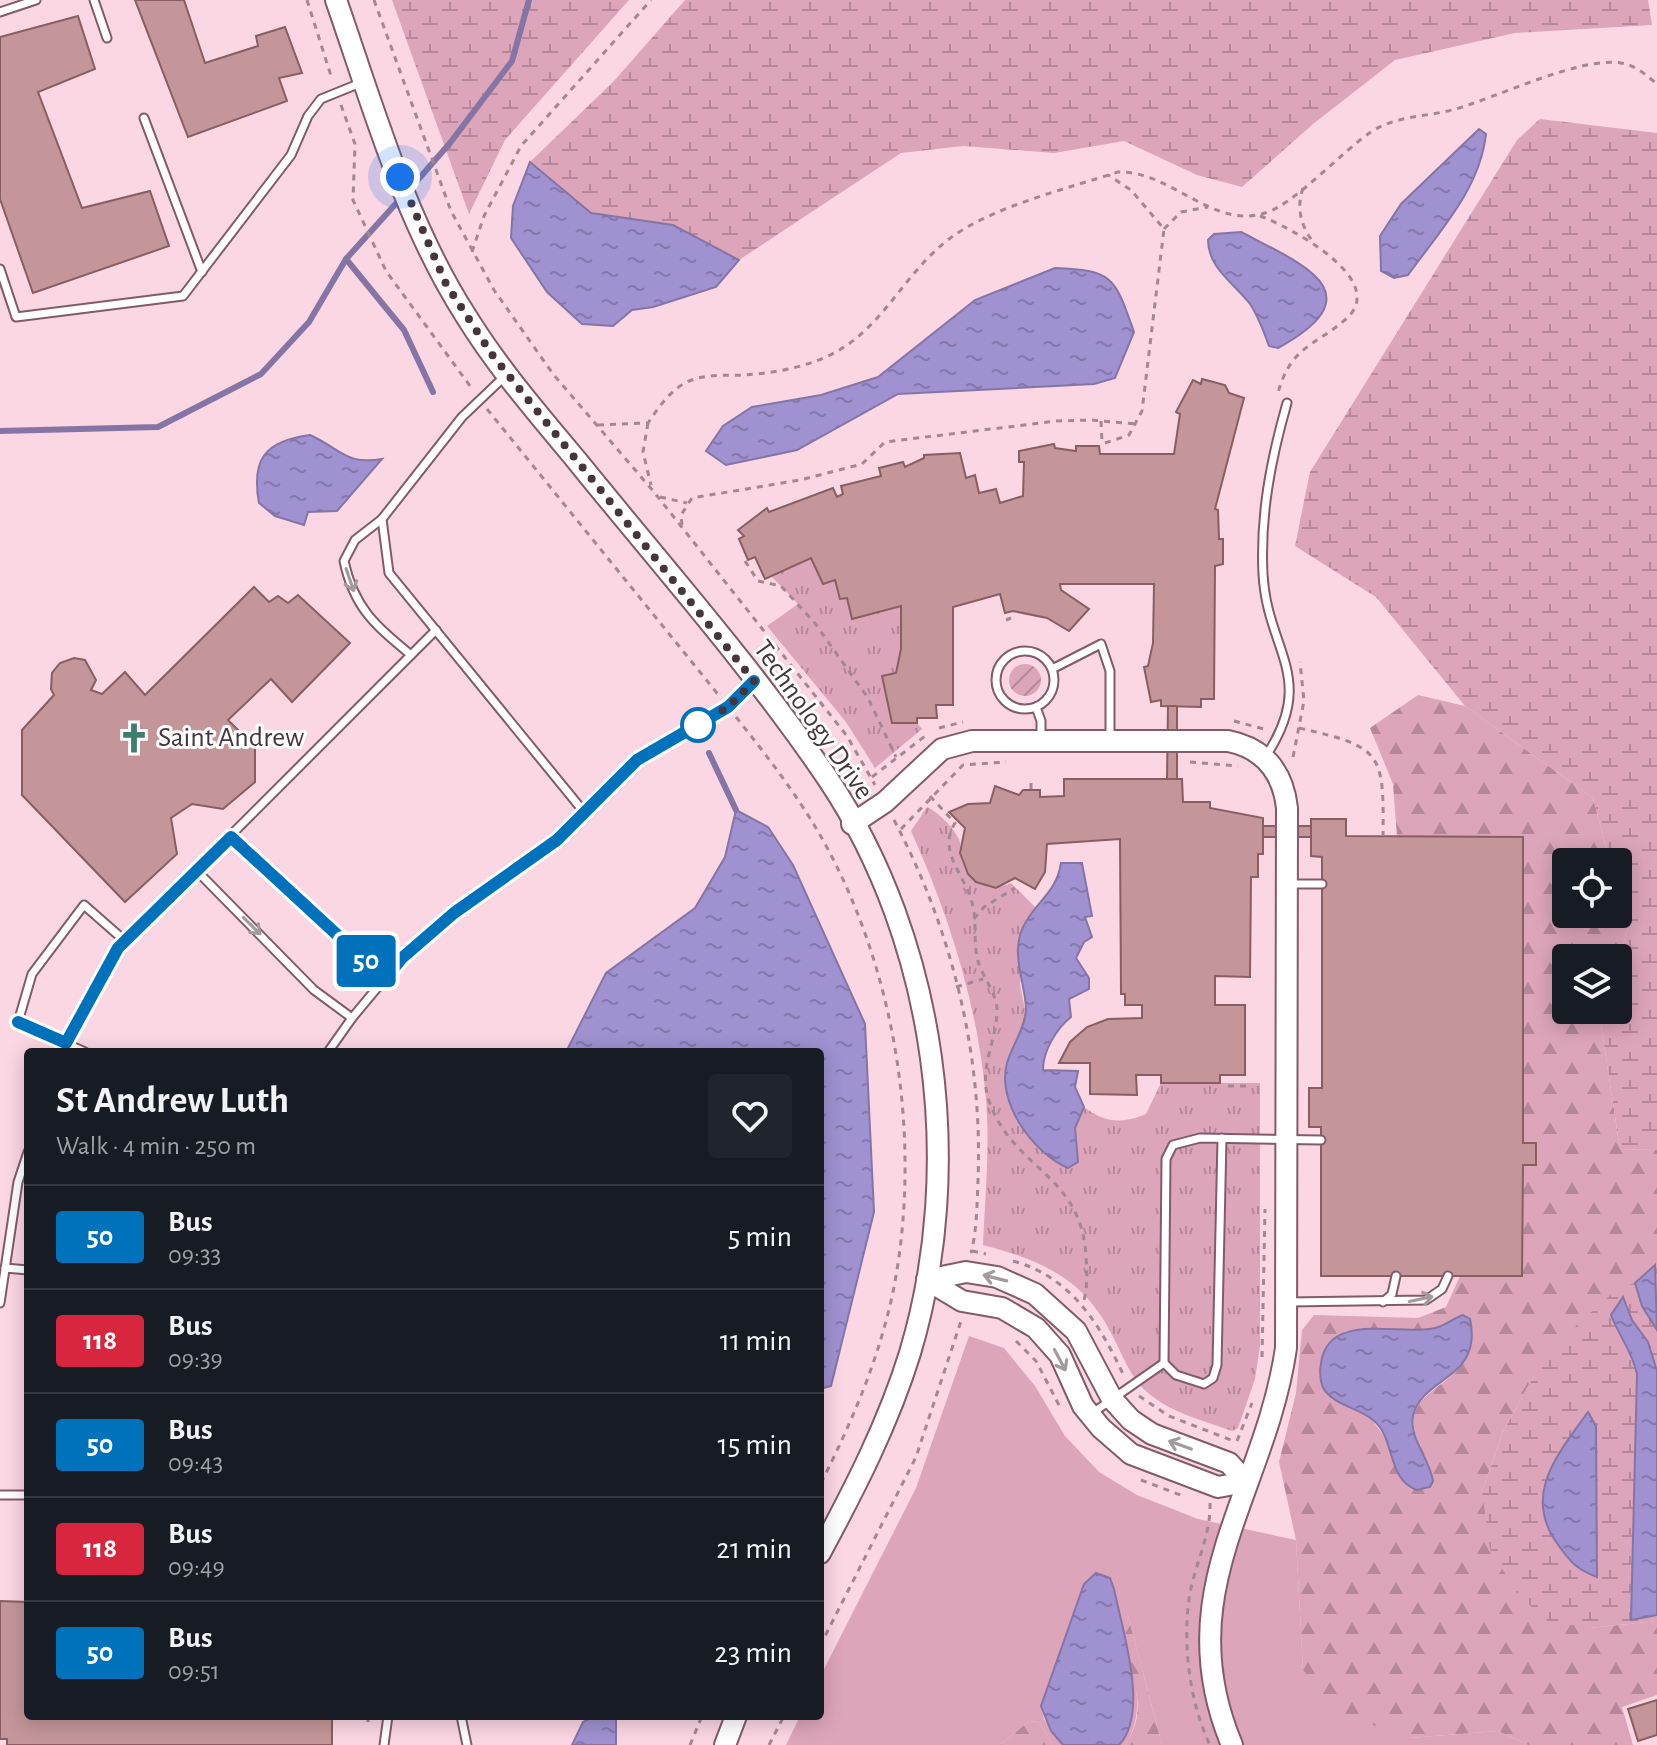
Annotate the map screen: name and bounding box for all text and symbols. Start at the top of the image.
your location [380,157,420,197]
one-way arrow [343,567,358,592]
street label: Technology Drive [748,635,878,805]
unlabelled marker [681,708,715,742]
church icon: Saint Andrew [117,721,151,755]
place label: Saint Andrew [158,724,304,752]
map controls [1552,848,1632,1024]
button: locate [1552,848,1632,928]
one-way arrow [242,916,261,936]
line badge: 50 [330,935,402,987]
button: layers [1552,944,1632,1024]
text: 50 [353,947,379,975]
button: heart [708,1074,792,1158]
text: St Andrew Luth [56,1082,289,1120]
text: Walk · 4 min · 250 m [56,1133,256,1159]
text: Bus [168,1207,213,1237]
text: 5 min [728,1222,792,1252]
text: 50 [87,1223,113,1251]
text: 09:33 [168,1242,221,1268]
one-way arrow [983,1270,1009,1285]
one-way arrow [1408,1291,1434,1306]
text: Bus [168,1311,213,1341]
text: 11 min [720,1326,792,1356]
text: 118 [83,1327,117,1355]
text: 09:39 [168,1346,223,1372]
one-way arrow [1053,1348,1069,1371]
text: Bus [168,1415,213,1445]
text: 15 min [717,1430,792,1460]
text: 50 [87,1431,113,1459]
one-way arrow [1168,1437,1193,1451]
text: 09:43 [168,1450,223,1476]
text: Bus [168,1519,213,1549]
text: 21 min [716,1534,792,1564]
text: 118 [83,1535,117,1563]
text: 09:49 [168,1554,225,1580]
text: Bus [168,1623,213,1653]
text: 23 min [714,1638,792,1668]
text: 50 [87,1639,113,1667]
text: 09:51 [168,1658,220,1684]

